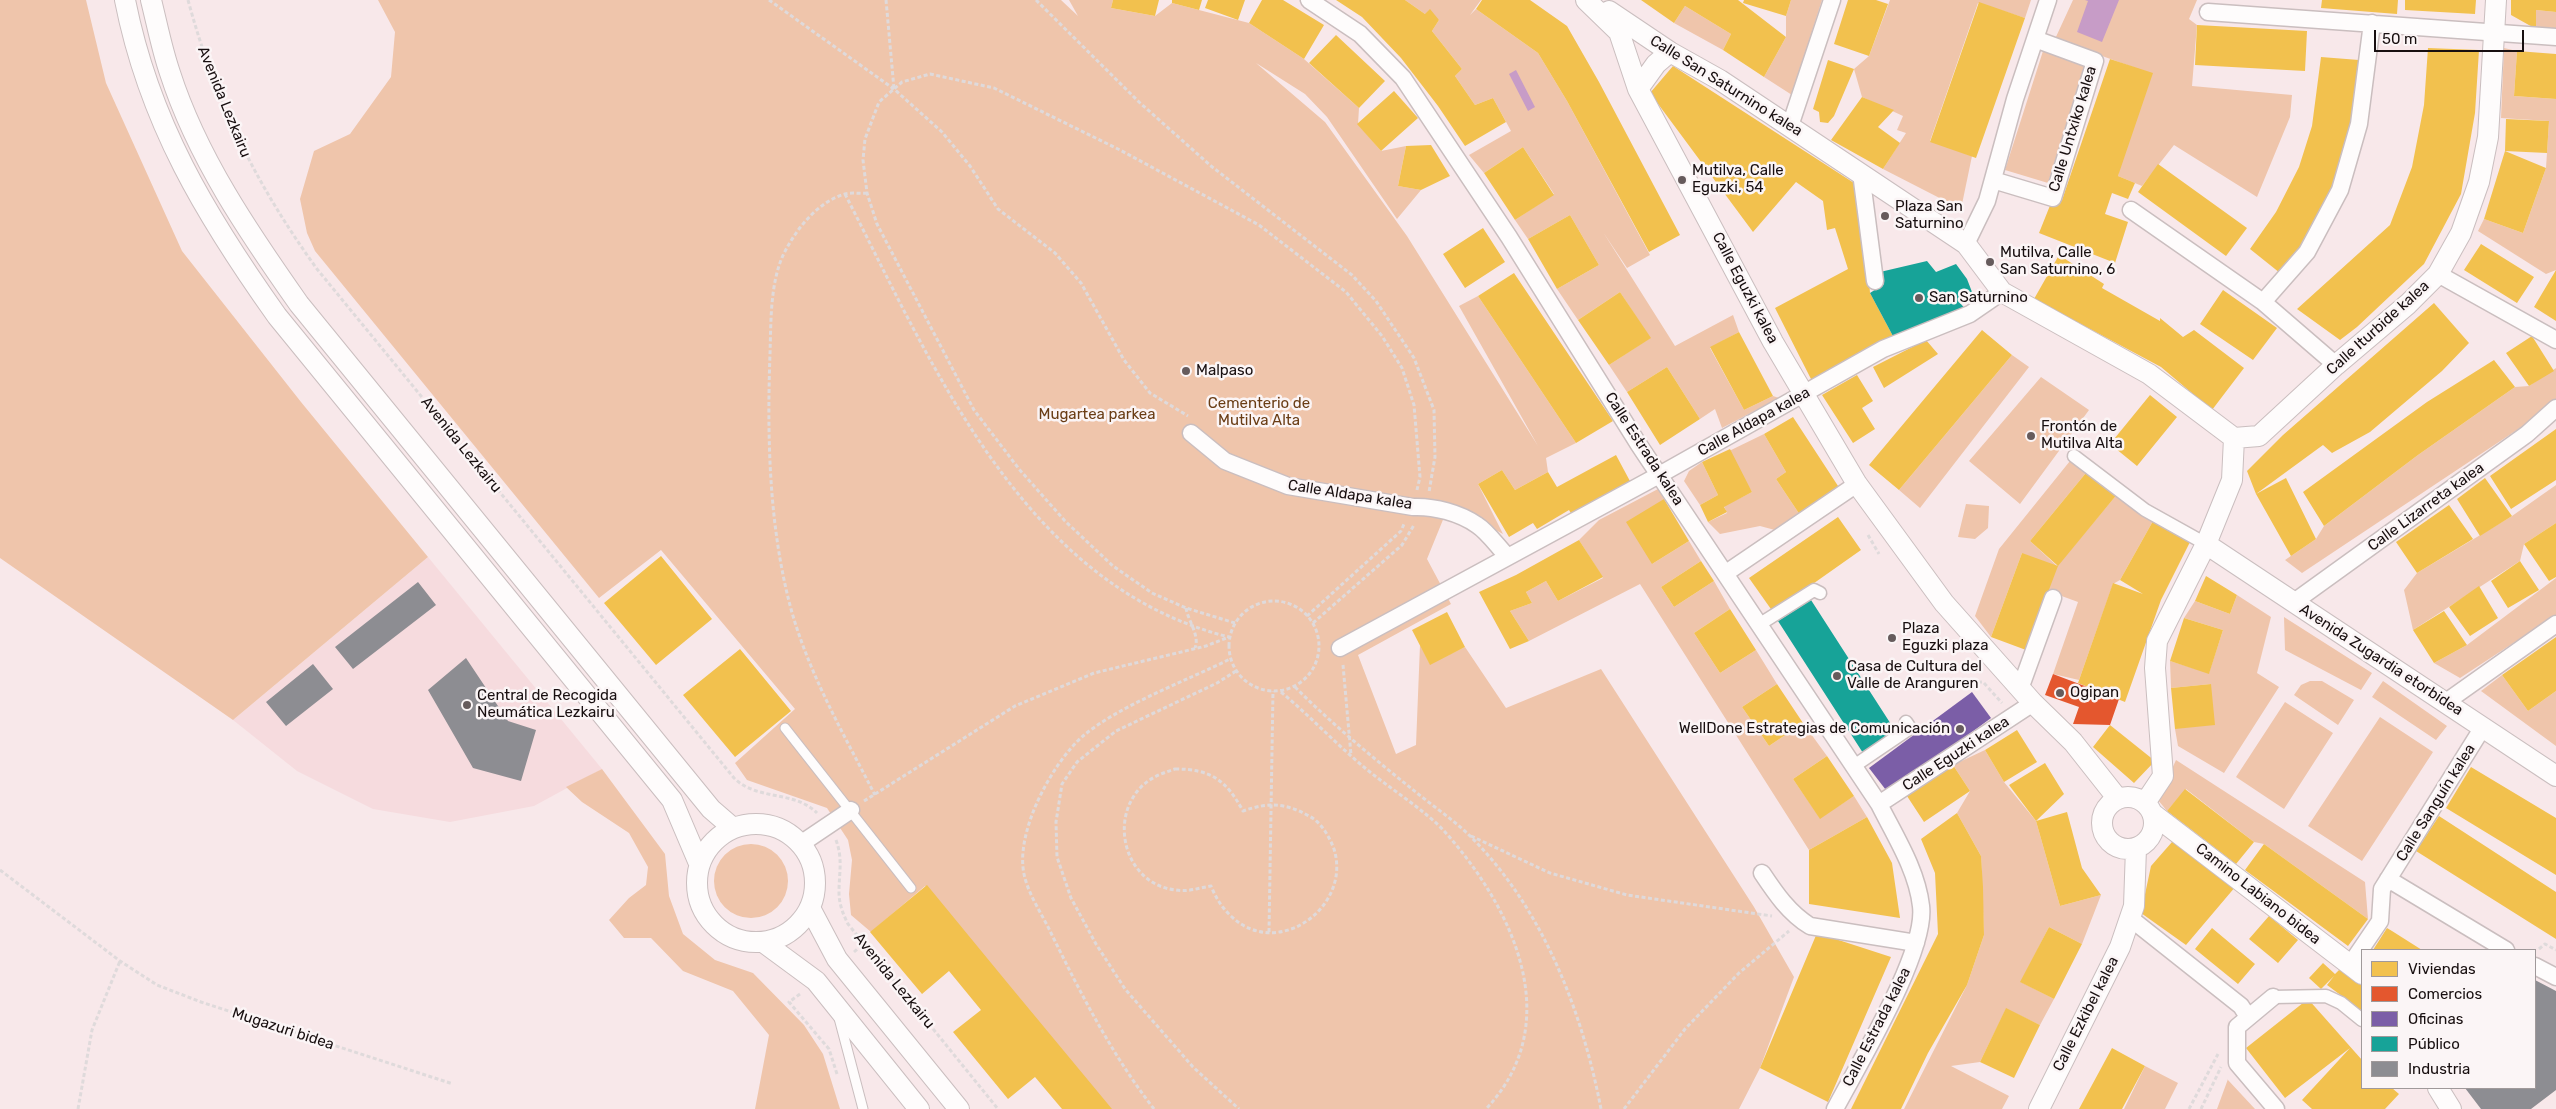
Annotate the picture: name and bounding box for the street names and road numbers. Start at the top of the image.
street label: Calle San Saturnino kalea [1646,32,1806,140]
street label: Avenida Lezkairu [194,44,254,160]
street label: Calle Untxiko kalea [2045,64,2101,194]
street label: Calle Eguzki kalea [1708,229,1782,347]
street label: Calle Iturbide kalea [2323,277,2433,379]
street label: Calle Aldapa kalea [1695,384,1813,460]
street label: Calle Estrada kalea [1601,389,1687,509]
street label: Avenida Lezkairu [417,393,505,497]
street label: Calle Lizarreta kalea [2364,459,2488,555]
street label: Calle Aldapa kalea [1287,476,1413,514]
street label: Avenida Zugardia etorbidea [2296,600,2466,720]
street label: Calle Eguzki kalea [1899,713,2013,795]
street label: Calle Sanguín kalea [2393,741,2479,865]
street label: Camino Labiano bidea [2192,840,2324,948]
street label: Avenida Lezkairu [850,929,938,1033]
street label: Calle Ezkibel kalea [2049,954,2123,1074]
street label: Calle Estrada kalea [1839,964,1915,1090]
street label: Mugazuri bidea [230,1004,336,1054]

